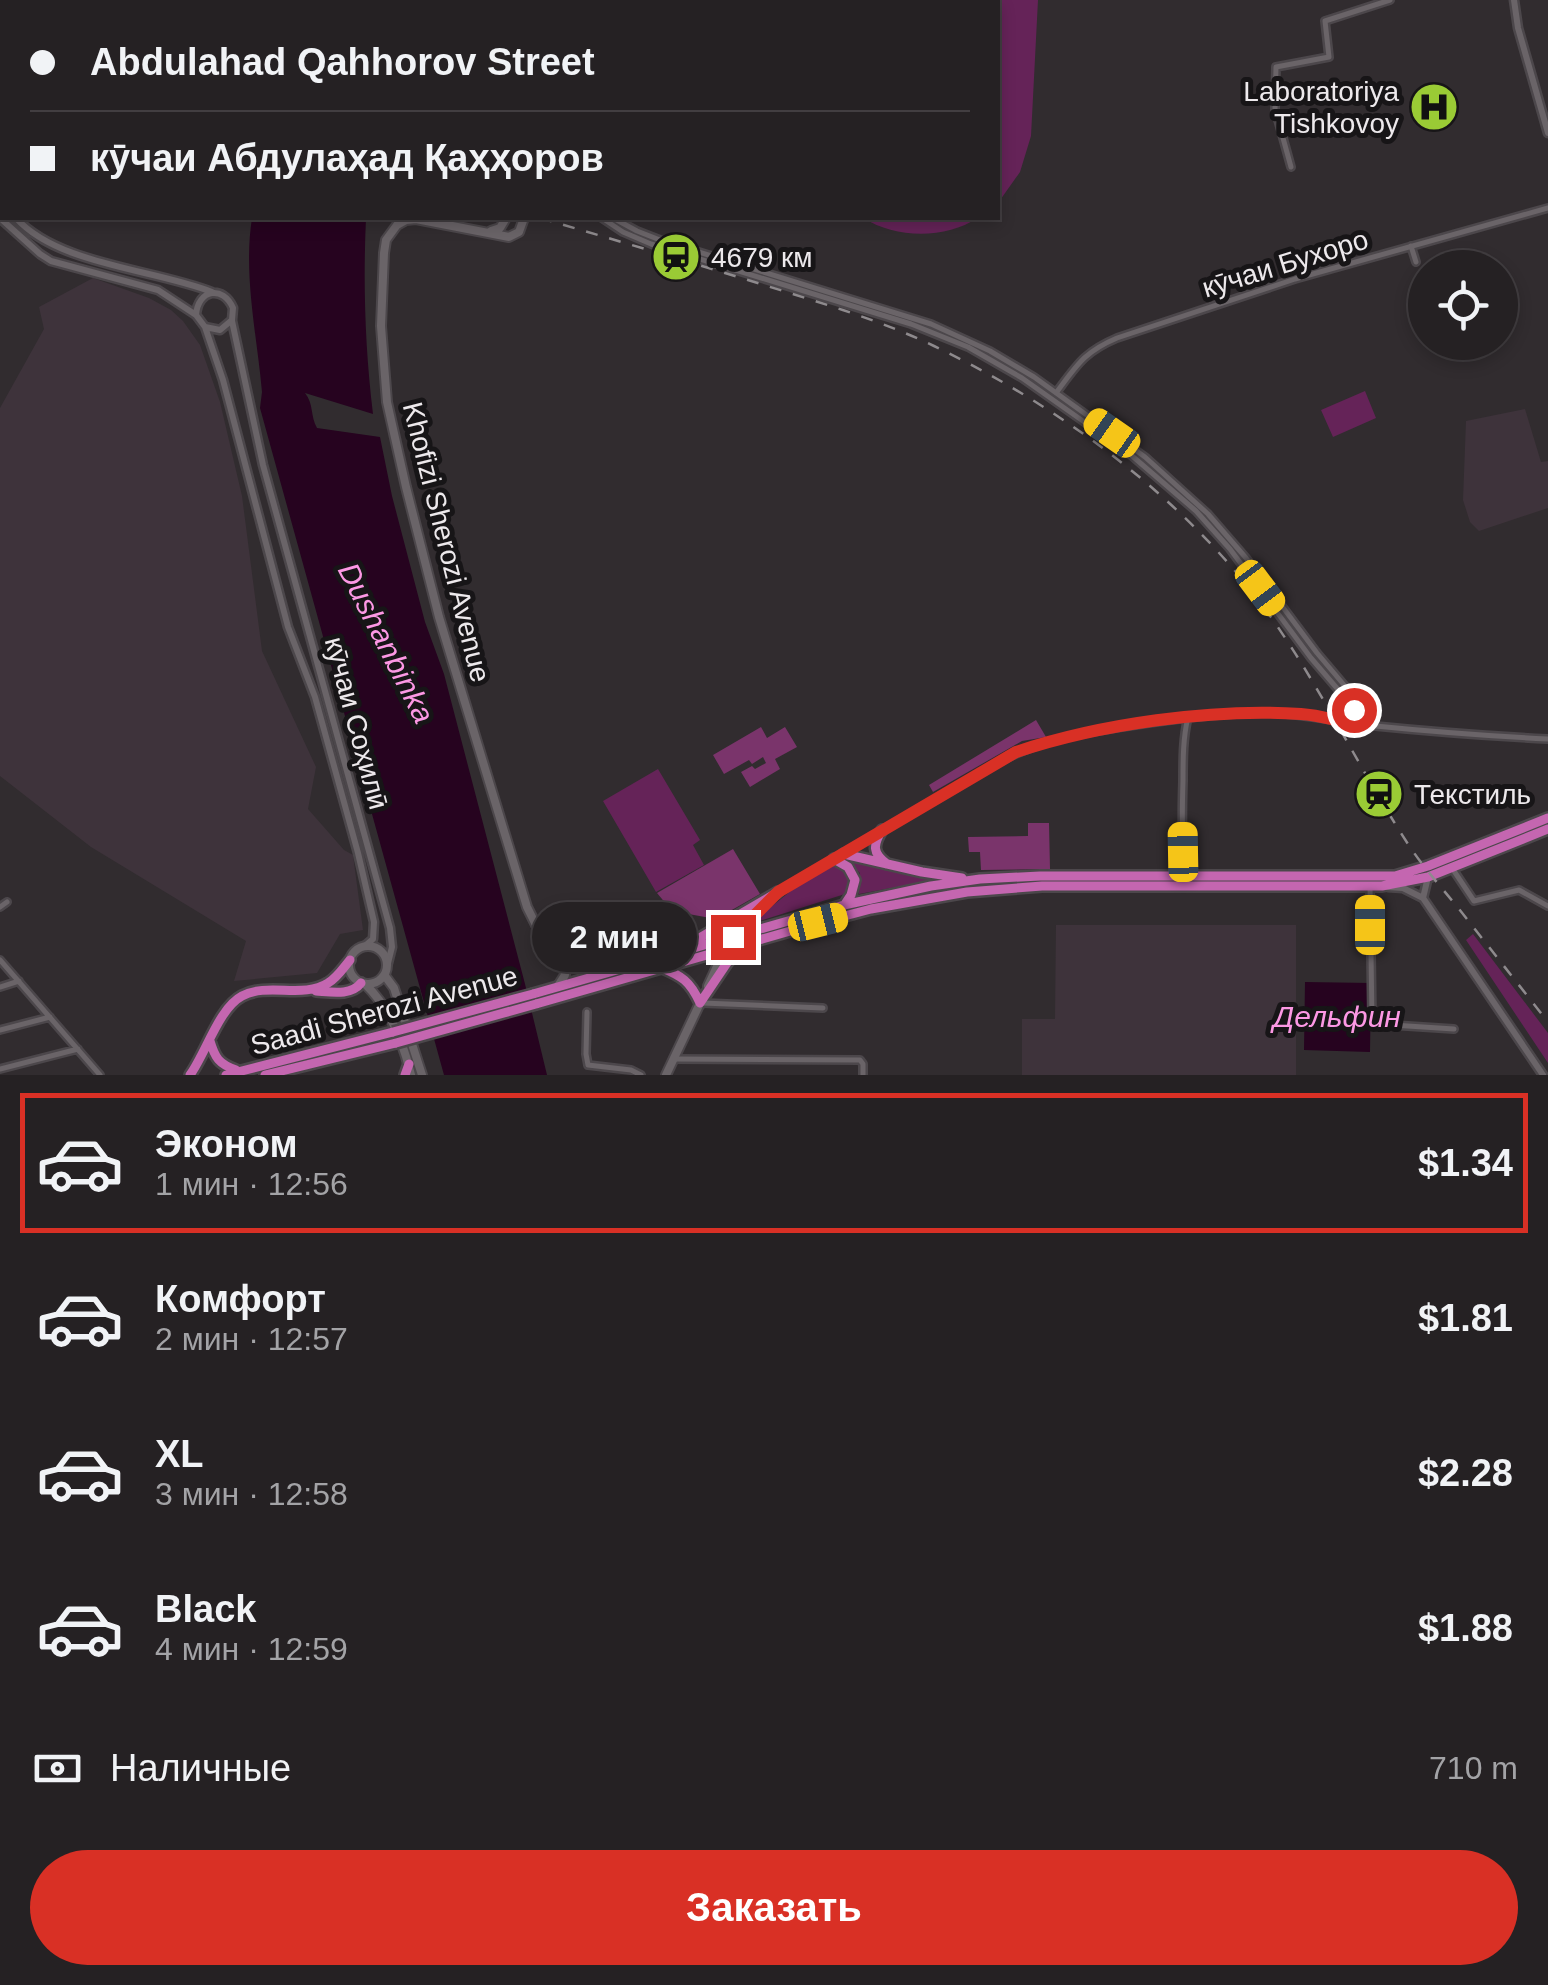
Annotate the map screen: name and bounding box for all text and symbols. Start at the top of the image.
text: Abdulahad Qahhorov Street [90,41,595,83]
place label: Laboratoriya Tishkovoy [1243,76,1399,139]
hospital icon: Laboratoriya Tishkovoy [1408,81,1460,133]
text: кӯчаи Абдулаҳад Қаҳҳоров [90,137,604,179]
street label: кӯчаи Бухоро [1198,224,1372,303]
station icon: 4679 км [650,231,702,283]
place label: 4679 км [711,242,813,273]
map controls [1408,250,1518,360]
button: locate [1408,250,1518,360]
street label: Khofizi Sherozi Avenue [397,399,496,685]
car [1079,404,1145,462]
car [1230,555,1290,621]
water label: Dushanbinka [332,557,441,728]
street label: кӯчаи Соҳилӣ [319,634,394,813]
route start [1332,688,1377,733]
station icon: Текстиль [1353,768,1405,820]
place label: Текстиль [1414,779,1531,810]
car [1167,822,1199,882]
car [1355,895,1385,955]
car [785,900,851,944]
callout: 2 мин [533,902,698,972]
route end [711,915,756,960]
text: 2 мин [570,919,659,955]
street label: Saadi Sherozi Avenue [247,960,521,1061]
water label: Дельфин [1270,1000,1401,1033]
icon: car [35,1118,125,1208]
text: Эконом [155,1123,298,1165]
text: $1.34 [1418,1142,1513,1184]
text: 1 мин · 12:56 [155,1166,348,1202]
icon: car [35,1273,125,1363]
text: Комфорт [155,1278,326,1320]
text: $1.81 [1418,1297,1513,1339]
text: 2 мин · 12:57 [155,1321,348,1357]
icon: car [35,1428,125,1518]
text: XL [155,1433,204,1475]
text: $2.28 [1418,1452,1513,1494]
text: 3 мин · 12:58 [155,1476,348,1512]
icon: car [35,1583,125,1673]
text: Black [155,1588,256,1630]
text: $1.88 [1418,1607,1513,1649]
text: 4 мин · 12:59 [155,1631,348,1667]
icon: cash [30,1741,85,1796]
text: Наличные [110,1747,291,1789]
text: 710 m [1429,1750,1518,1786]
button: Заказать [30,1850,1518,1965]

